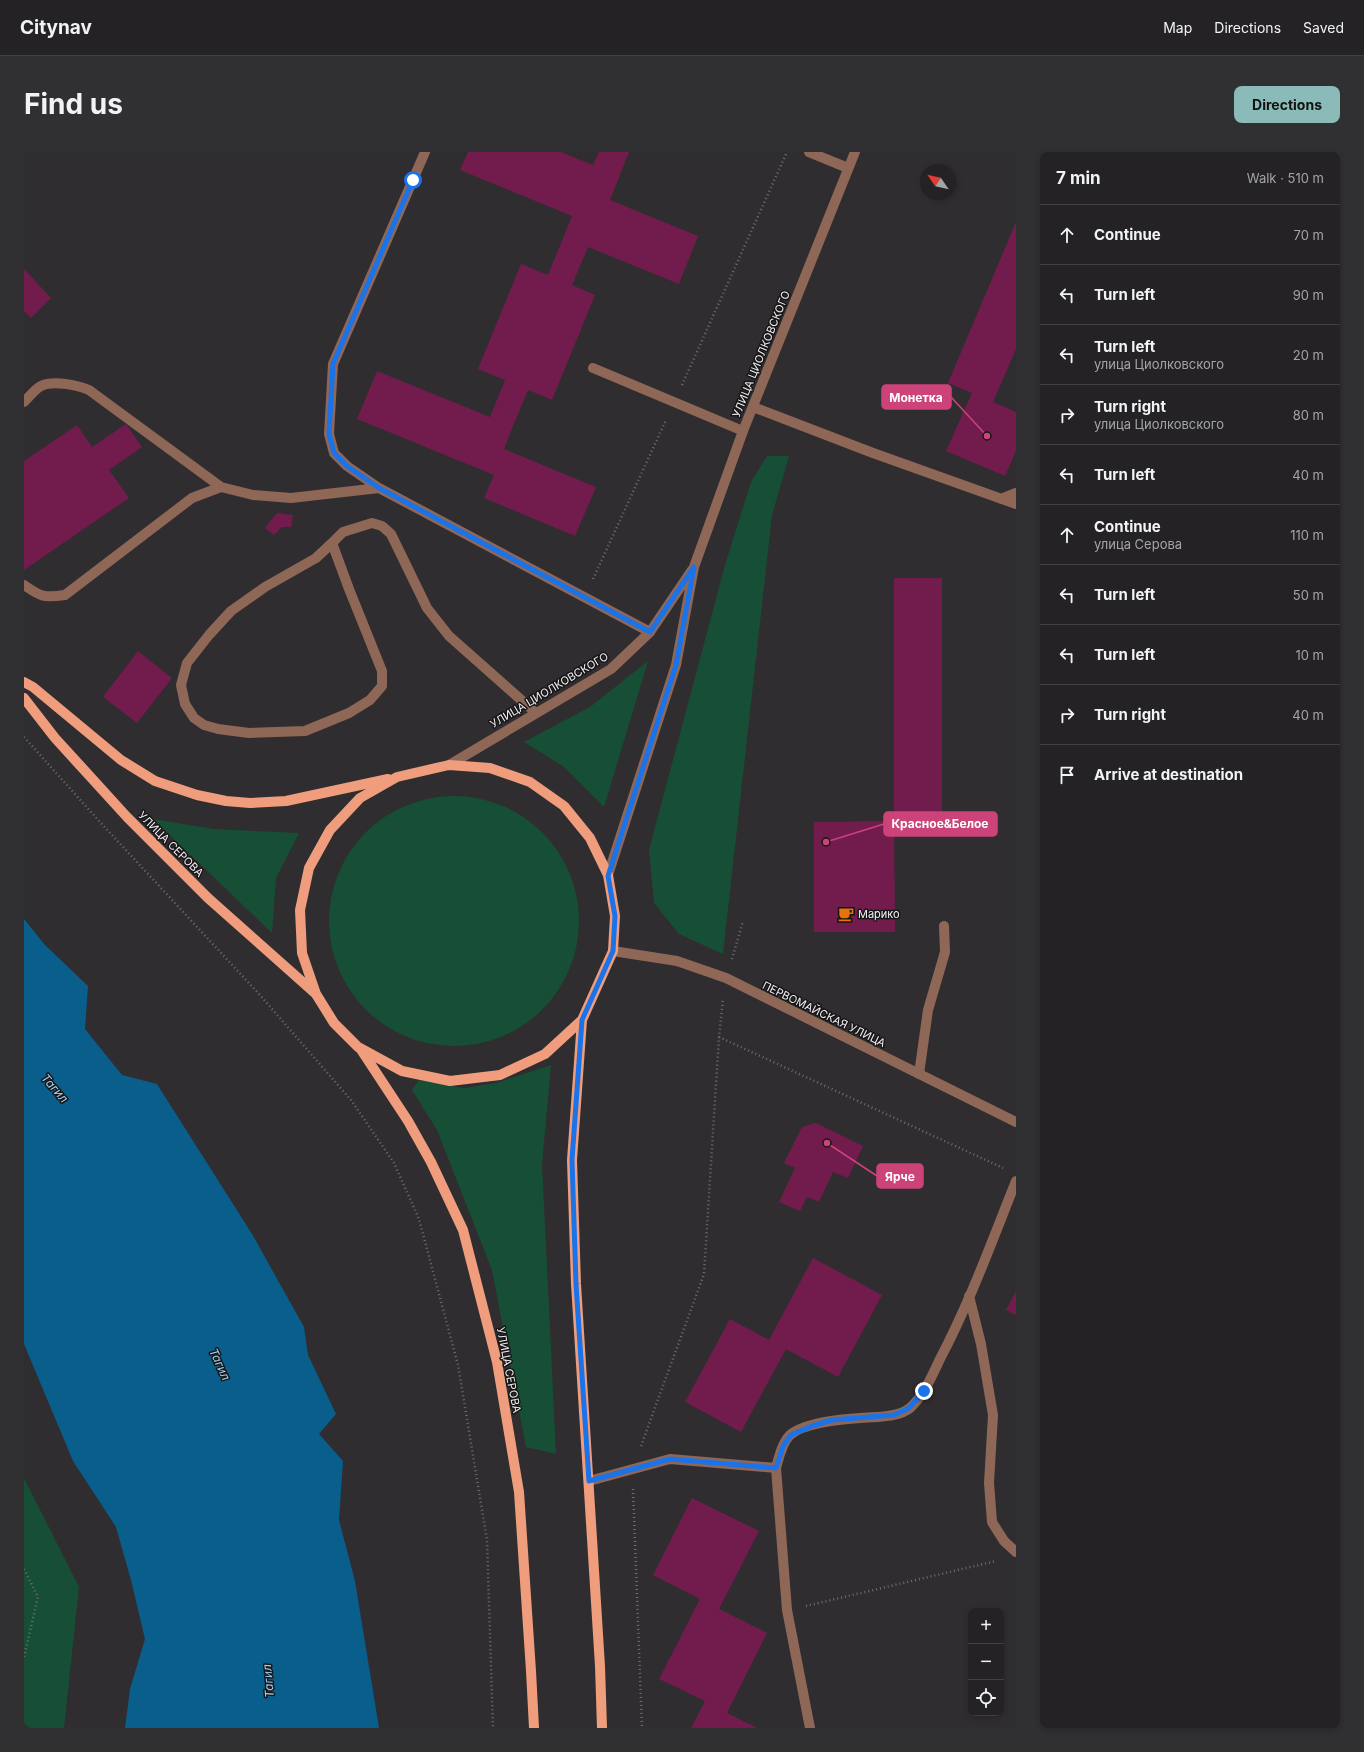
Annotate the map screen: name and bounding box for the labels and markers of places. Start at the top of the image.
callout: Монетка [882,385,951,409]
callout: Красное&Белое [884,812,997,836]
cafe icon: Марико [837,905,855,923]
place label: Марико [858,907,900,921]
callout: Ярче [877,1164,923,1188]

